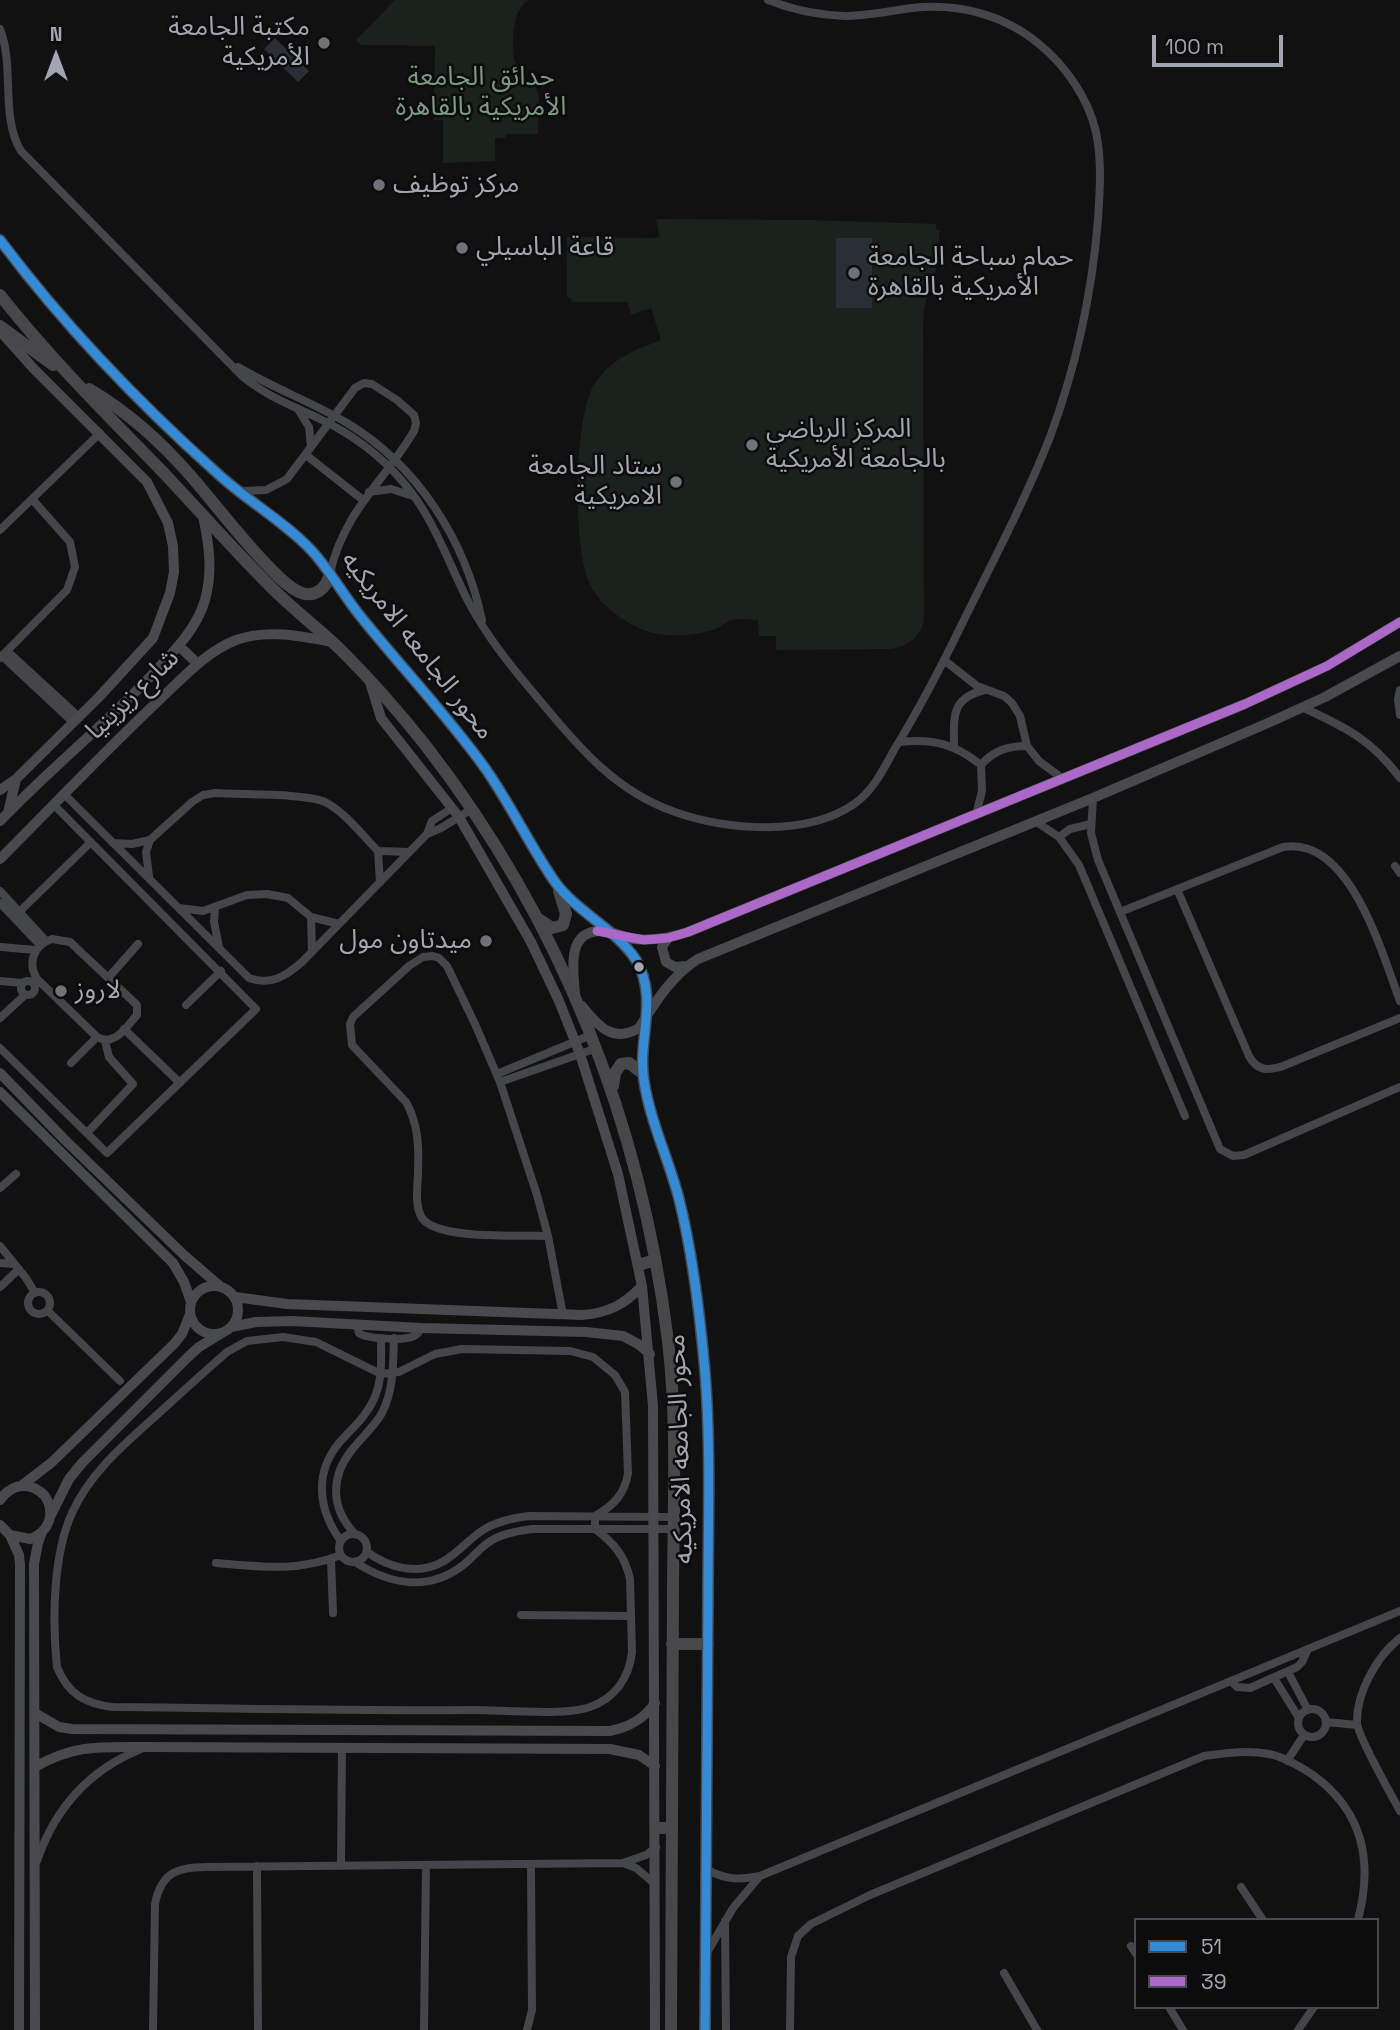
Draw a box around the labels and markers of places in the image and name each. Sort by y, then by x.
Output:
place label: مكتبة الجامعة الأمريكية [168,12,310,74]
marker: مكتبة الجامعة الأمريكية [316,35,332,51]
place label: مركز توظيف [393,169,519,201]
marker: مركز توظيف [371,177,387,193]
place label: قاعة الباسيلي [476,232,614,264]
marker: قاعة الباسيلي [454,240,470,256]
place label: حمام سباحة الجامعة الأمريكية بالقاهرة [868,242,1074,304]
marker: حمام سباحة الجامعة الأمريكية بالقاهرة [846,265,862,281]
place label: المركز الرياضي بالجامعة الأمريكية [766,414,946,476]
marker: المركز الرياضي بالجامعة الأمريكية [744,437,760,453]
place label: ستاد الجامعة الامريكية [528,451,662,512]
marker: ستاد الجامعة الامريكية [668,474,684,490]
place label: ميدتاون مول [339,925,472,957]
marker: ميدتاون مول [478,933,494,949]
unlabelled marker [632,960,646,974]
place label: لاروز [75,975,121,1007]
marker: لاروز [53,983,69,999]

